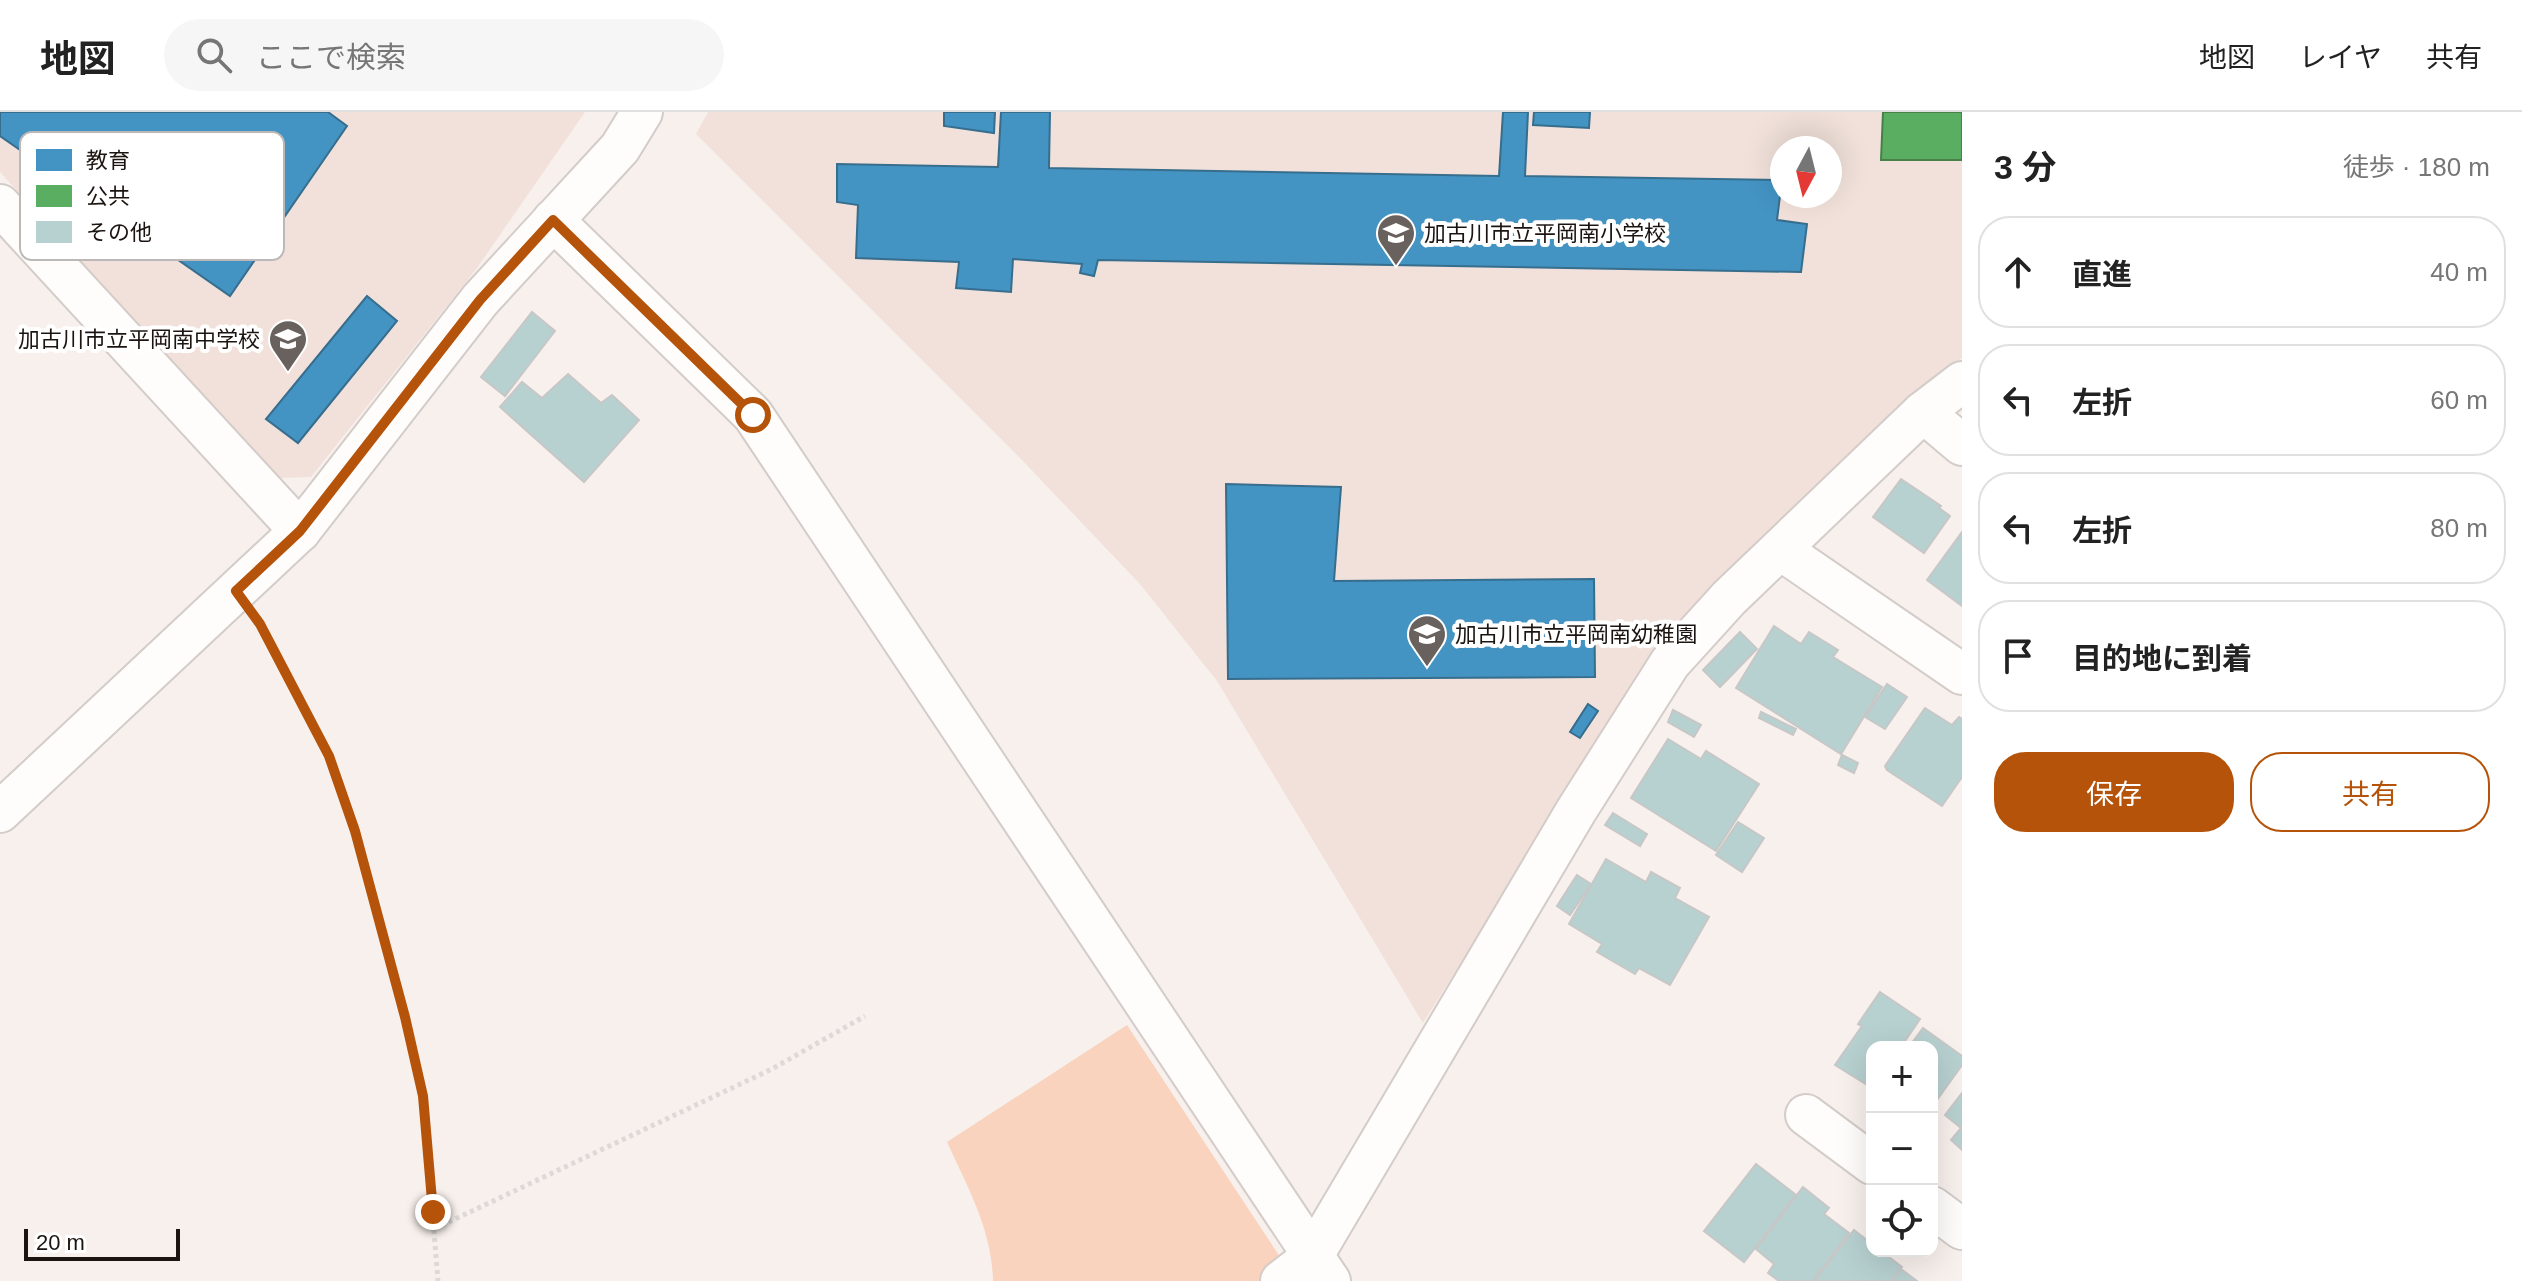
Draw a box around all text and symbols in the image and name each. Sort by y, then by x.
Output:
search box [164,19,724,91]
icon: search [192,33,236,77]
text: 地図 [40,38,116,80]
text: ここで検索 [256,41,406,74]
text: 地図 [2199,42,2255,73]
text: レイヤ [2299,42,2382,73]
text: 共有 [2426,42,2482,73]
legend [20,132,284,260]
north arrow [1770,136,1842,208]
text: 教育 [86,148,130,173]
text: 3 分 [1994,148,2056,186]
text: 徒歩 · 180 m [2343,152,2490,182]
text: 公共 [86,184,130,209]
school or university icon: 加古川市立平岡南小学校 [1375,212,1417,267]
text: その他 [86,220,152,245]
place label: 加古川市立平岡南小学校 [1424,221,1666,246]
icon: ahead [1996,250,2040,294]
text: 40 m [2430,257,2488,287]
text: 直進 [2072,258,2132,291]
school or university icon: 加古川市立平岡南中学校 [267,318,309,373]
place label: 加古川市立平岡南中学校 [18,327,260,352]
icon: left [1996,378,2040,422]
text: 60 m [2430,385,2488,415]
text: 左折 [2072,386,2132,419]
route start [735,397,771,433]
icon: left [1996,506,2040,550]
text: 80 m [2430,513,2488,543]
text: 左折 [2072,514,2132,547]
school or university icon: 加古川市立平岡南幼稚園 [1406,613,1448,668]
place label: 加古川市立平岡南幼稚園 [1455,622,1697,647]
icon: arrive [1996,634,2040,678]
text: 目的地に到着 [2072,642,2252,675]
button: 保存 [1994,752,2234,832]
button: 共有 [2250,752,2490,832]
map controls [1866,1041,1938,1257]
button: + [1866,1041,1938,1113]
button: − [1866,1113,1938,1185]
button: locate [1866,1185,1938,1257]
route end [415,1194,451,1230]
scale bar [24,1225,180,1261]
text: 20 m [36,1230,85,1255]

